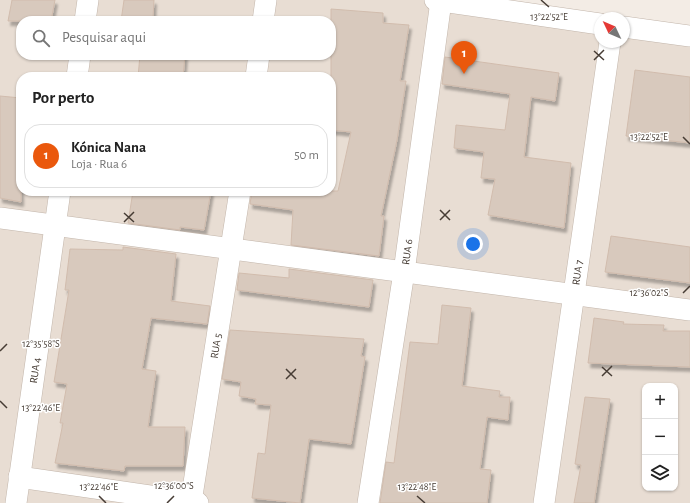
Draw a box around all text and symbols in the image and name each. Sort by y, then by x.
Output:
text: 13°22'52"E [530,12,568,22]
north arrow [594,12,630,48]
search box [16,16,336,60]
icon: search [30,27,52,49]
text: Pesquisar aqui [62,30,146,45]
pin: 1 [451,41,477,74]
text: Por perto [32,89,95,106]
text: 13°22'52"E [630,132,668,142]
text: Kónica Nana [71,140,146,155]
text: 1 [44,149,48,162]
text: 50 m [294,149,319,162]
text: Loja · Rua 6 [71,158,127,171]
your location [463,234,483,254]
street label: RUA 6 [400,238,414,266]
street label: RUA 7 [570,259,584,286]
text: 12°36'02"S [630,288,669,298]
street label: RUA 5 [208,332,223,359]
text: 12°35'58"S [22,339,60,349]
street label: RUA 4 [27,357,42,384]
map controls [642,383,678,491]
button: + [642,383,678,419]
text: 13°22'46"E [22,403,60,413]
button: − [642,419,678,455]
button: layers [642,455,678,491]
text: 12°36'00"S [154,481,194,491]
text: 13°22'46"E [80,482,118,492]
text: 13°22'48"E [398,482,436,492]

